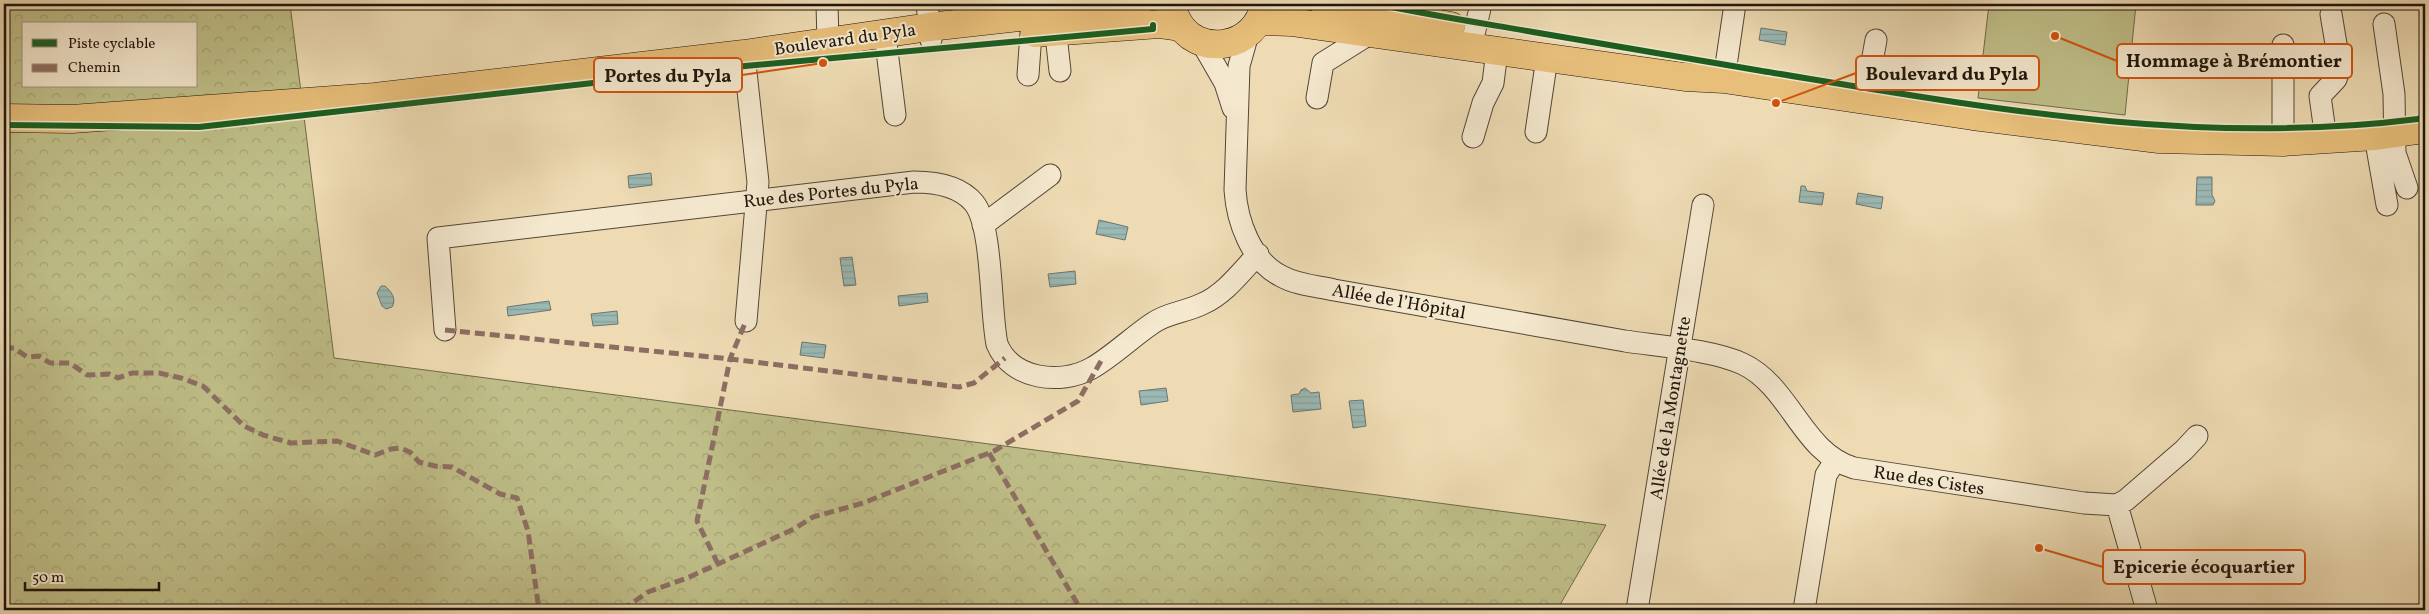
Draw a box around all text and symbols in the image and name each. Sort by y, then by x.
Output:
street label: Boulevard du Pyla [773,18,918,63]
legend [22,22,198,88]
text: Piste cyclable [68,34,155,55]
callout: Hommage à Brémontier [2117,44,2352,78]
text: Hommage à Brémontier [2126,49,2342,75]
callout: Boulevard du Pyla [1856,56,2039,90]
text: Chemin [68,58,121,79]
callout: Portes du Pyla [594,58,742,92]
text: Boulevard du Pyla [1866,62,2028,88]
text: Portes du Pyla [604,64,732,90]
street label: Rue des Portes du Pyla [742,172,920,215]
street label: Allée de l’Hôpital [1330,278,1468,327]
street label: Allée de la Montagnette [1645,315,1698,502]
street label: Rue des Cistes [1872,460,1986,503]
callout: Epicerie écoquartier [2103,550,2305,584]
text: Epicerie écoquartier [2113,555,2295,581]
scale bar [25,559,159,591]
text: 50 m [32,568,64,589]

